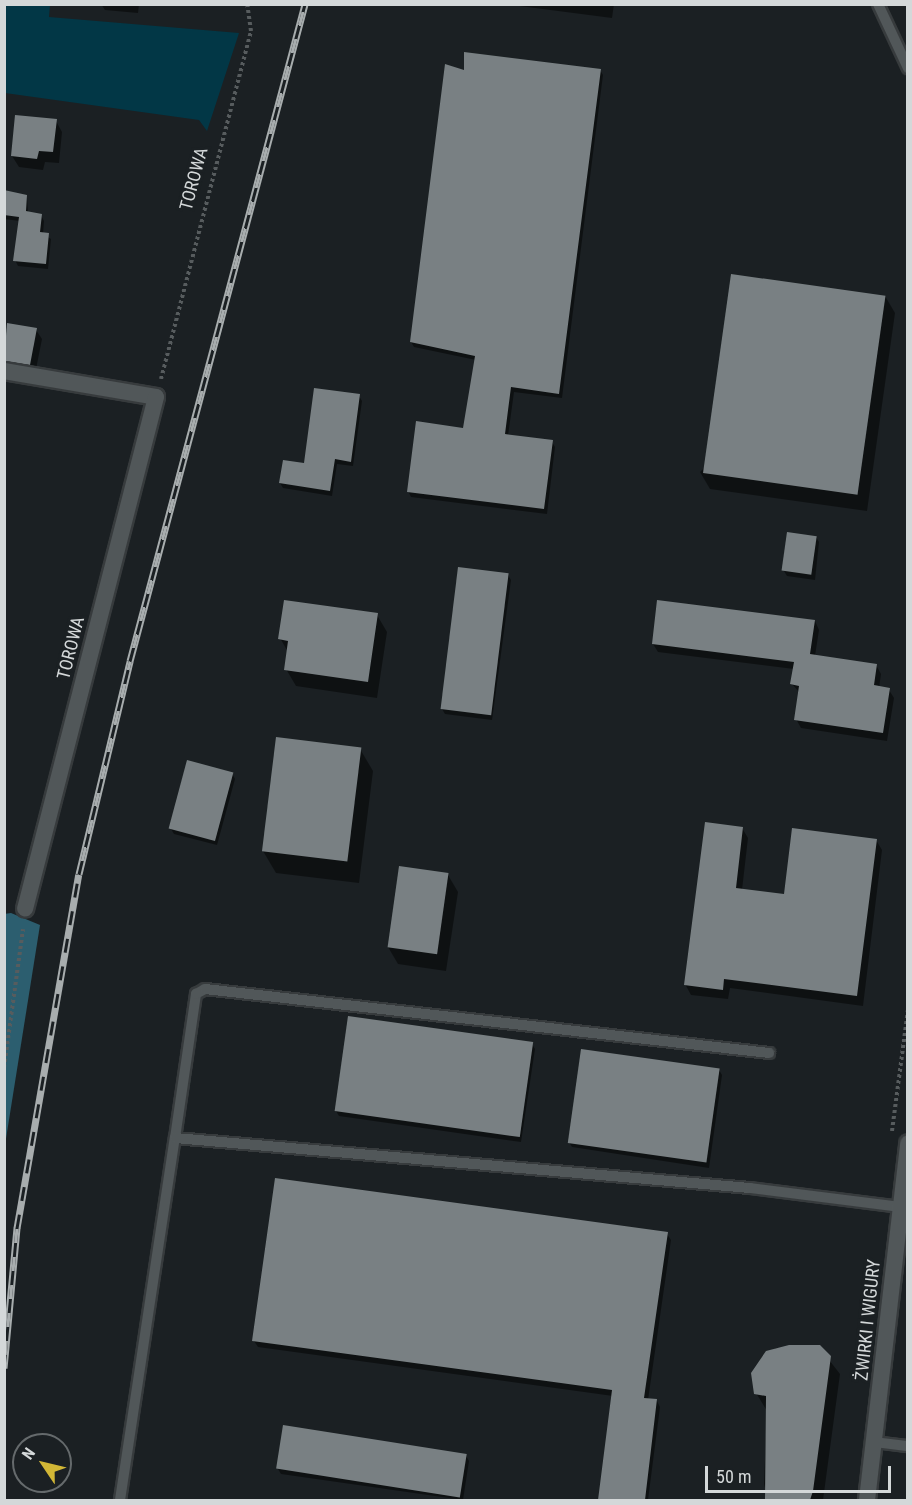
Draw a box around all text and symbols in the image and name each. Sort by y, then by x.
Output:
street label: TOROWA [175,145,213,213]
street label: TOROWA [53,614,89,682]
street label: ŻWIRKI I WIGURY [851,1258,885,1382]
north arrow [12,1433,72,1493]
text: N [18,1444,39,1463]
scale bar [708,1454,894,1492]
text: 50 m [716,1466,751,1487]

